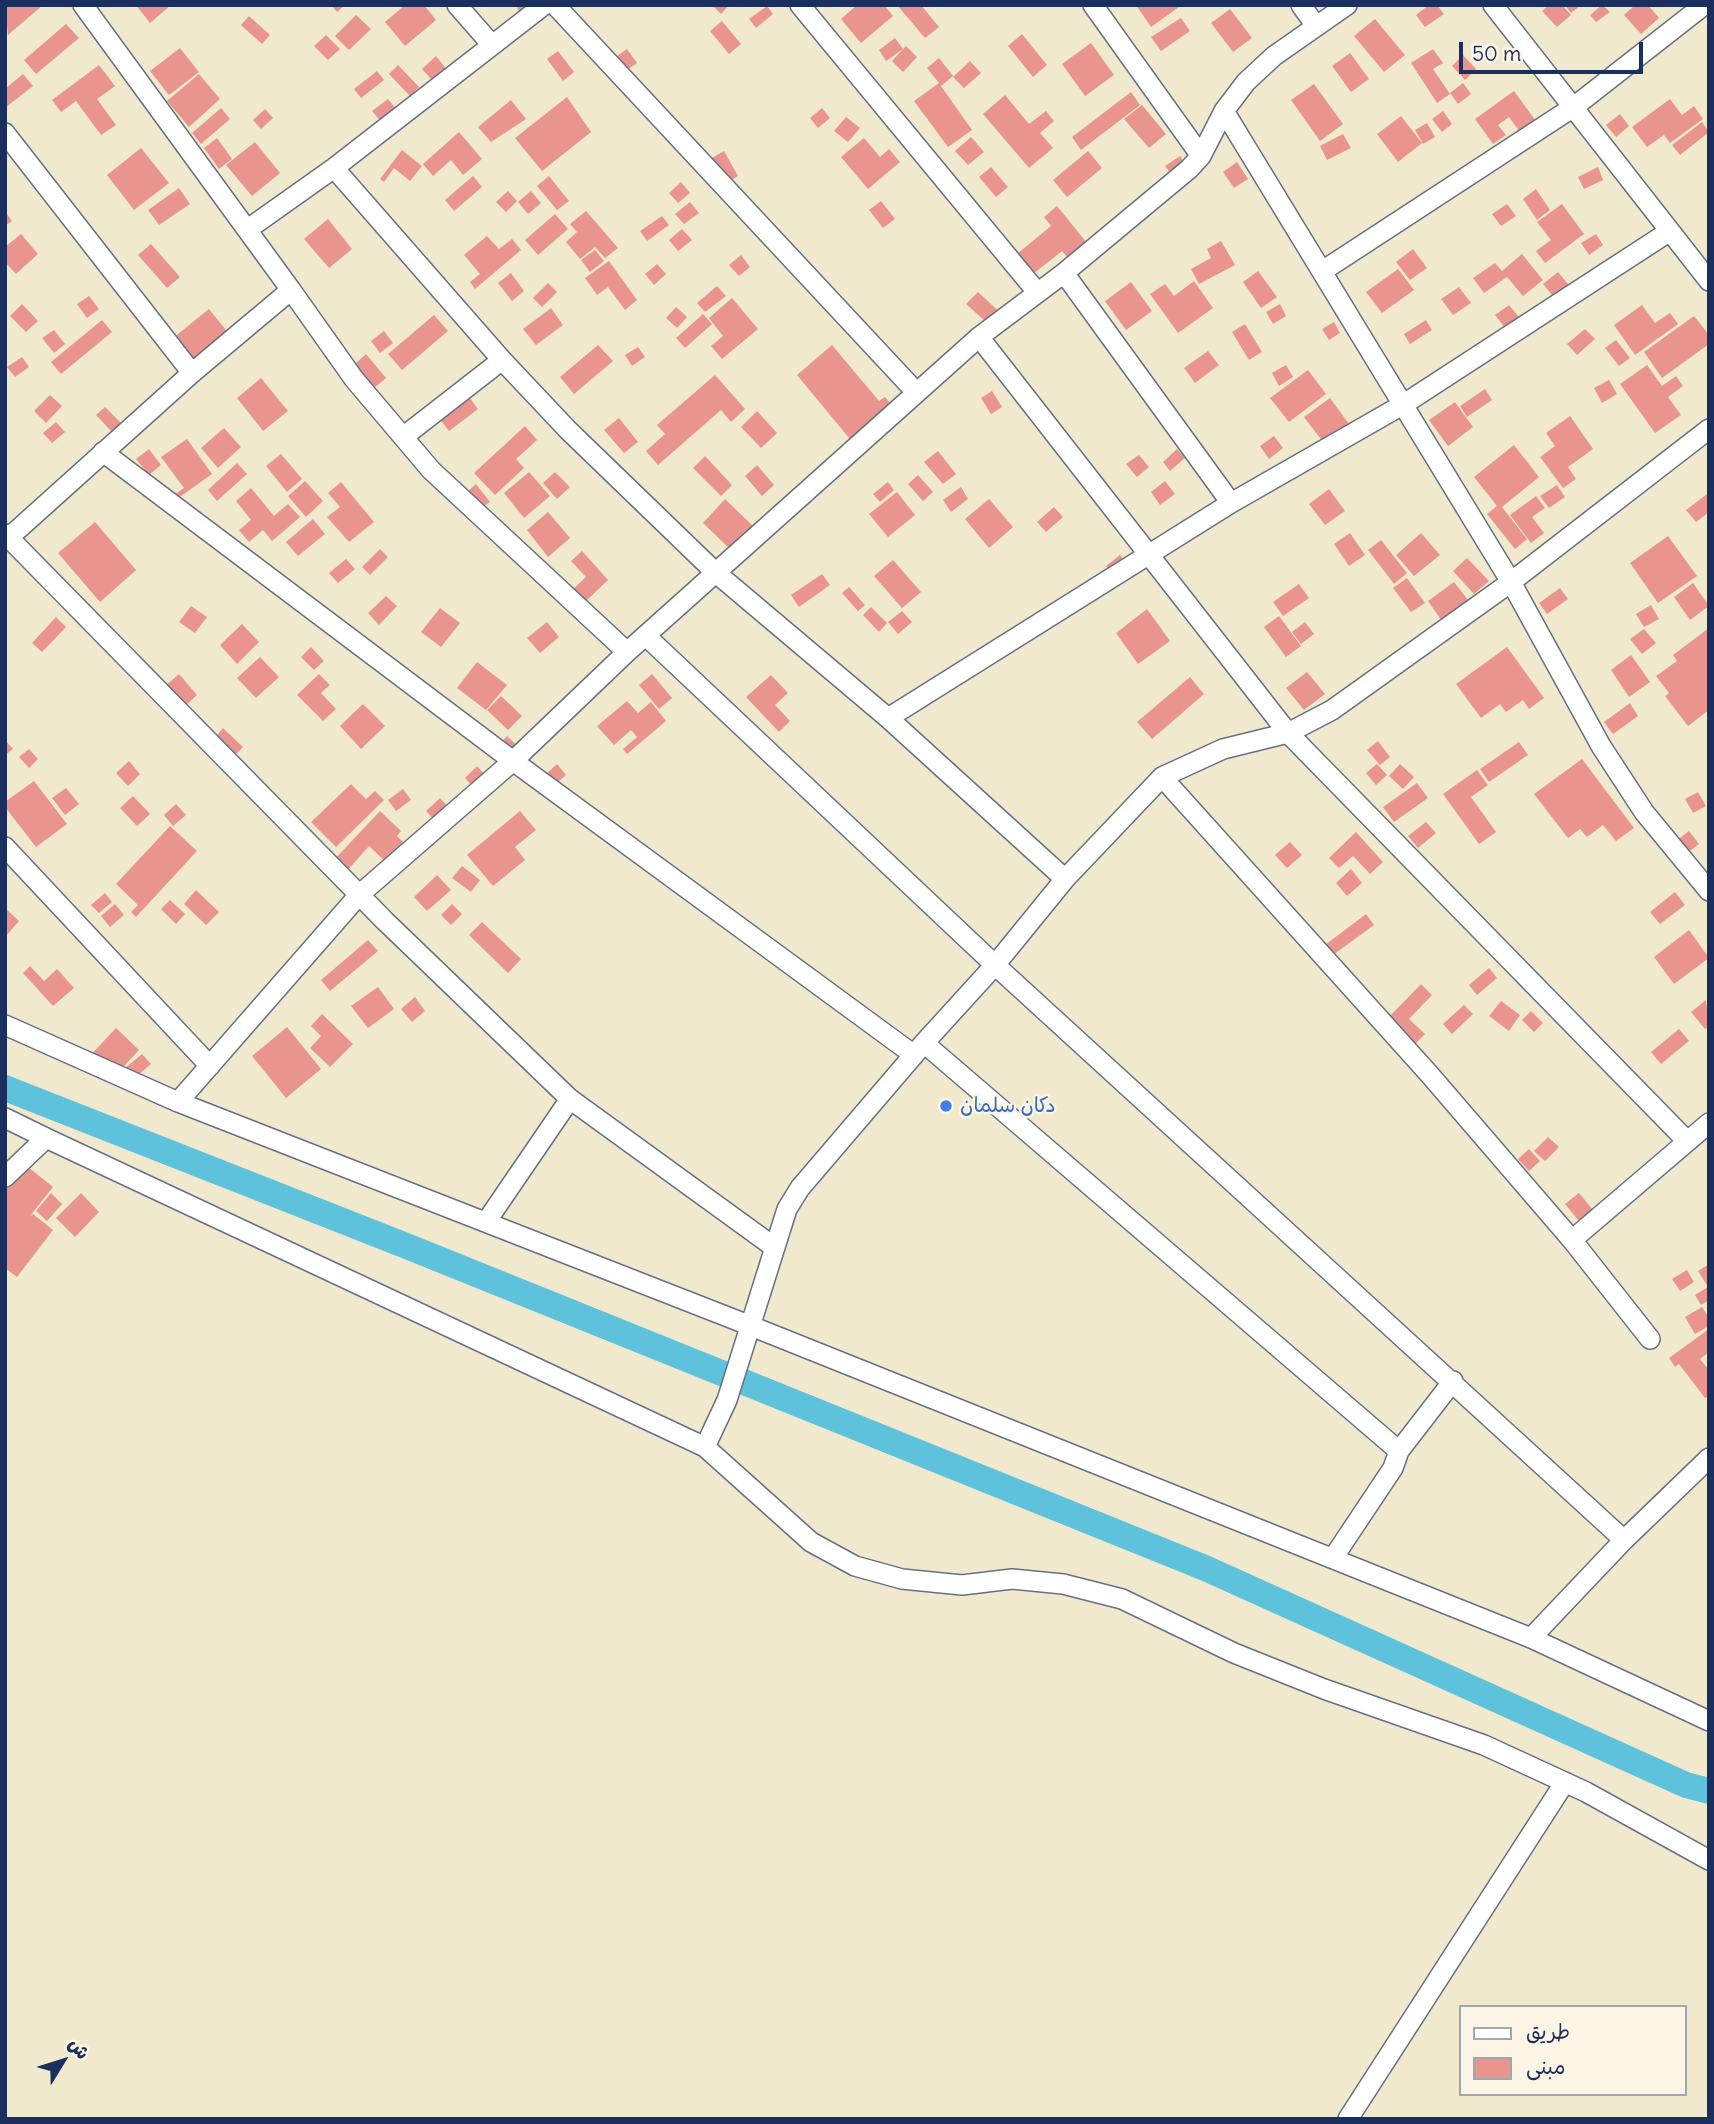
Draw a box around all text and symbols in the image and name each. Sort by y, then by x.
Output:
scale bar [1462,28,1646,72]
text: 50 m [1472,40,1521,67]
place label: دكان سلمان [960,1093,1056,1119]
marker: دكان سلمان [938,1098,954,1114]
legend [1458,2005,1686,2096]
text: طريق [1526,2018,1570,2045]
north arrow [28,2026,98,2096]
text: ش [64,2032,95,2064]
text: مبنى [1526,2053,1565,2080]

